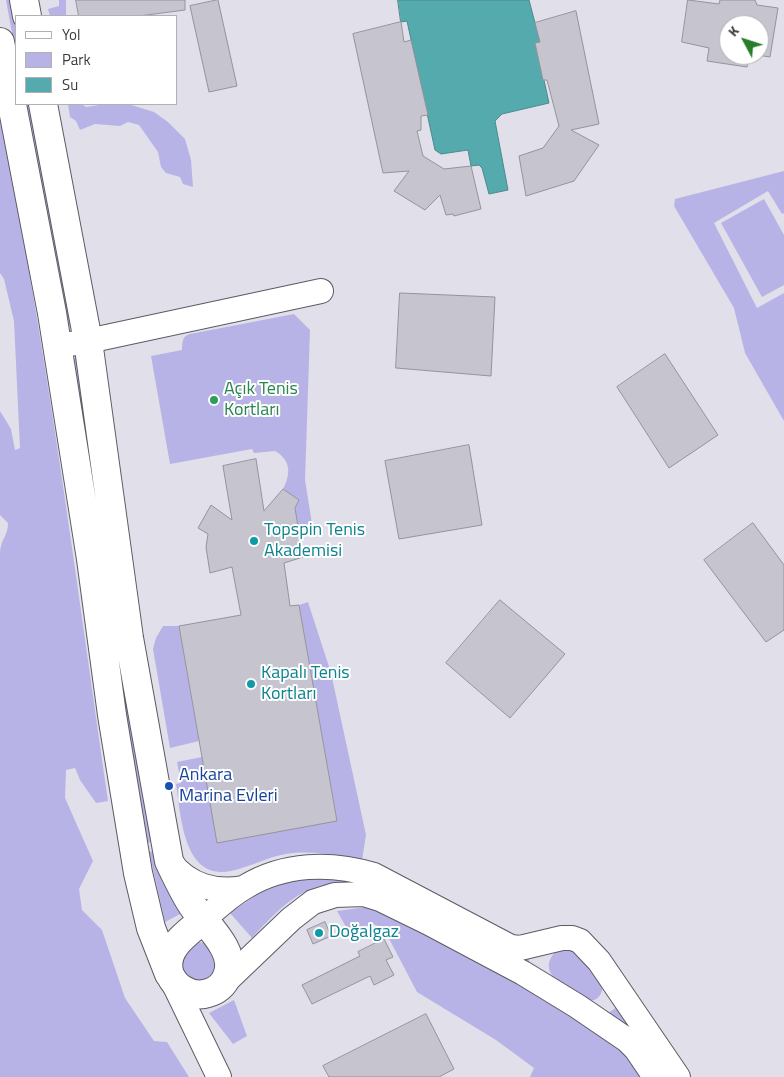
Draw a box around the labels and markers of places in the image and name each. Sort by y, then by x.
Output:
place label: Açık Tenis Kortları [224,379,298,422]
marker: Açık Tenis Kortları [208,394,220,406]
place label: Topspin Tenis Akademisi [264,520,365,562]
marker: Topspin Tenis Akademisi [248,535,260,547]
place label: Kapalı Tenis Kortları [261,663,350,706]
marker: Kapalı Tenis Kortları [245,678,257,690]
place label: Ankara Marina Evleri [179,765,278,808]
marker: Ankara Marina Evleri [163,780,175,792]
place label: Doğalgaz [329,922,399,944]
marker: Doğalgaz [313,927,325,939]

